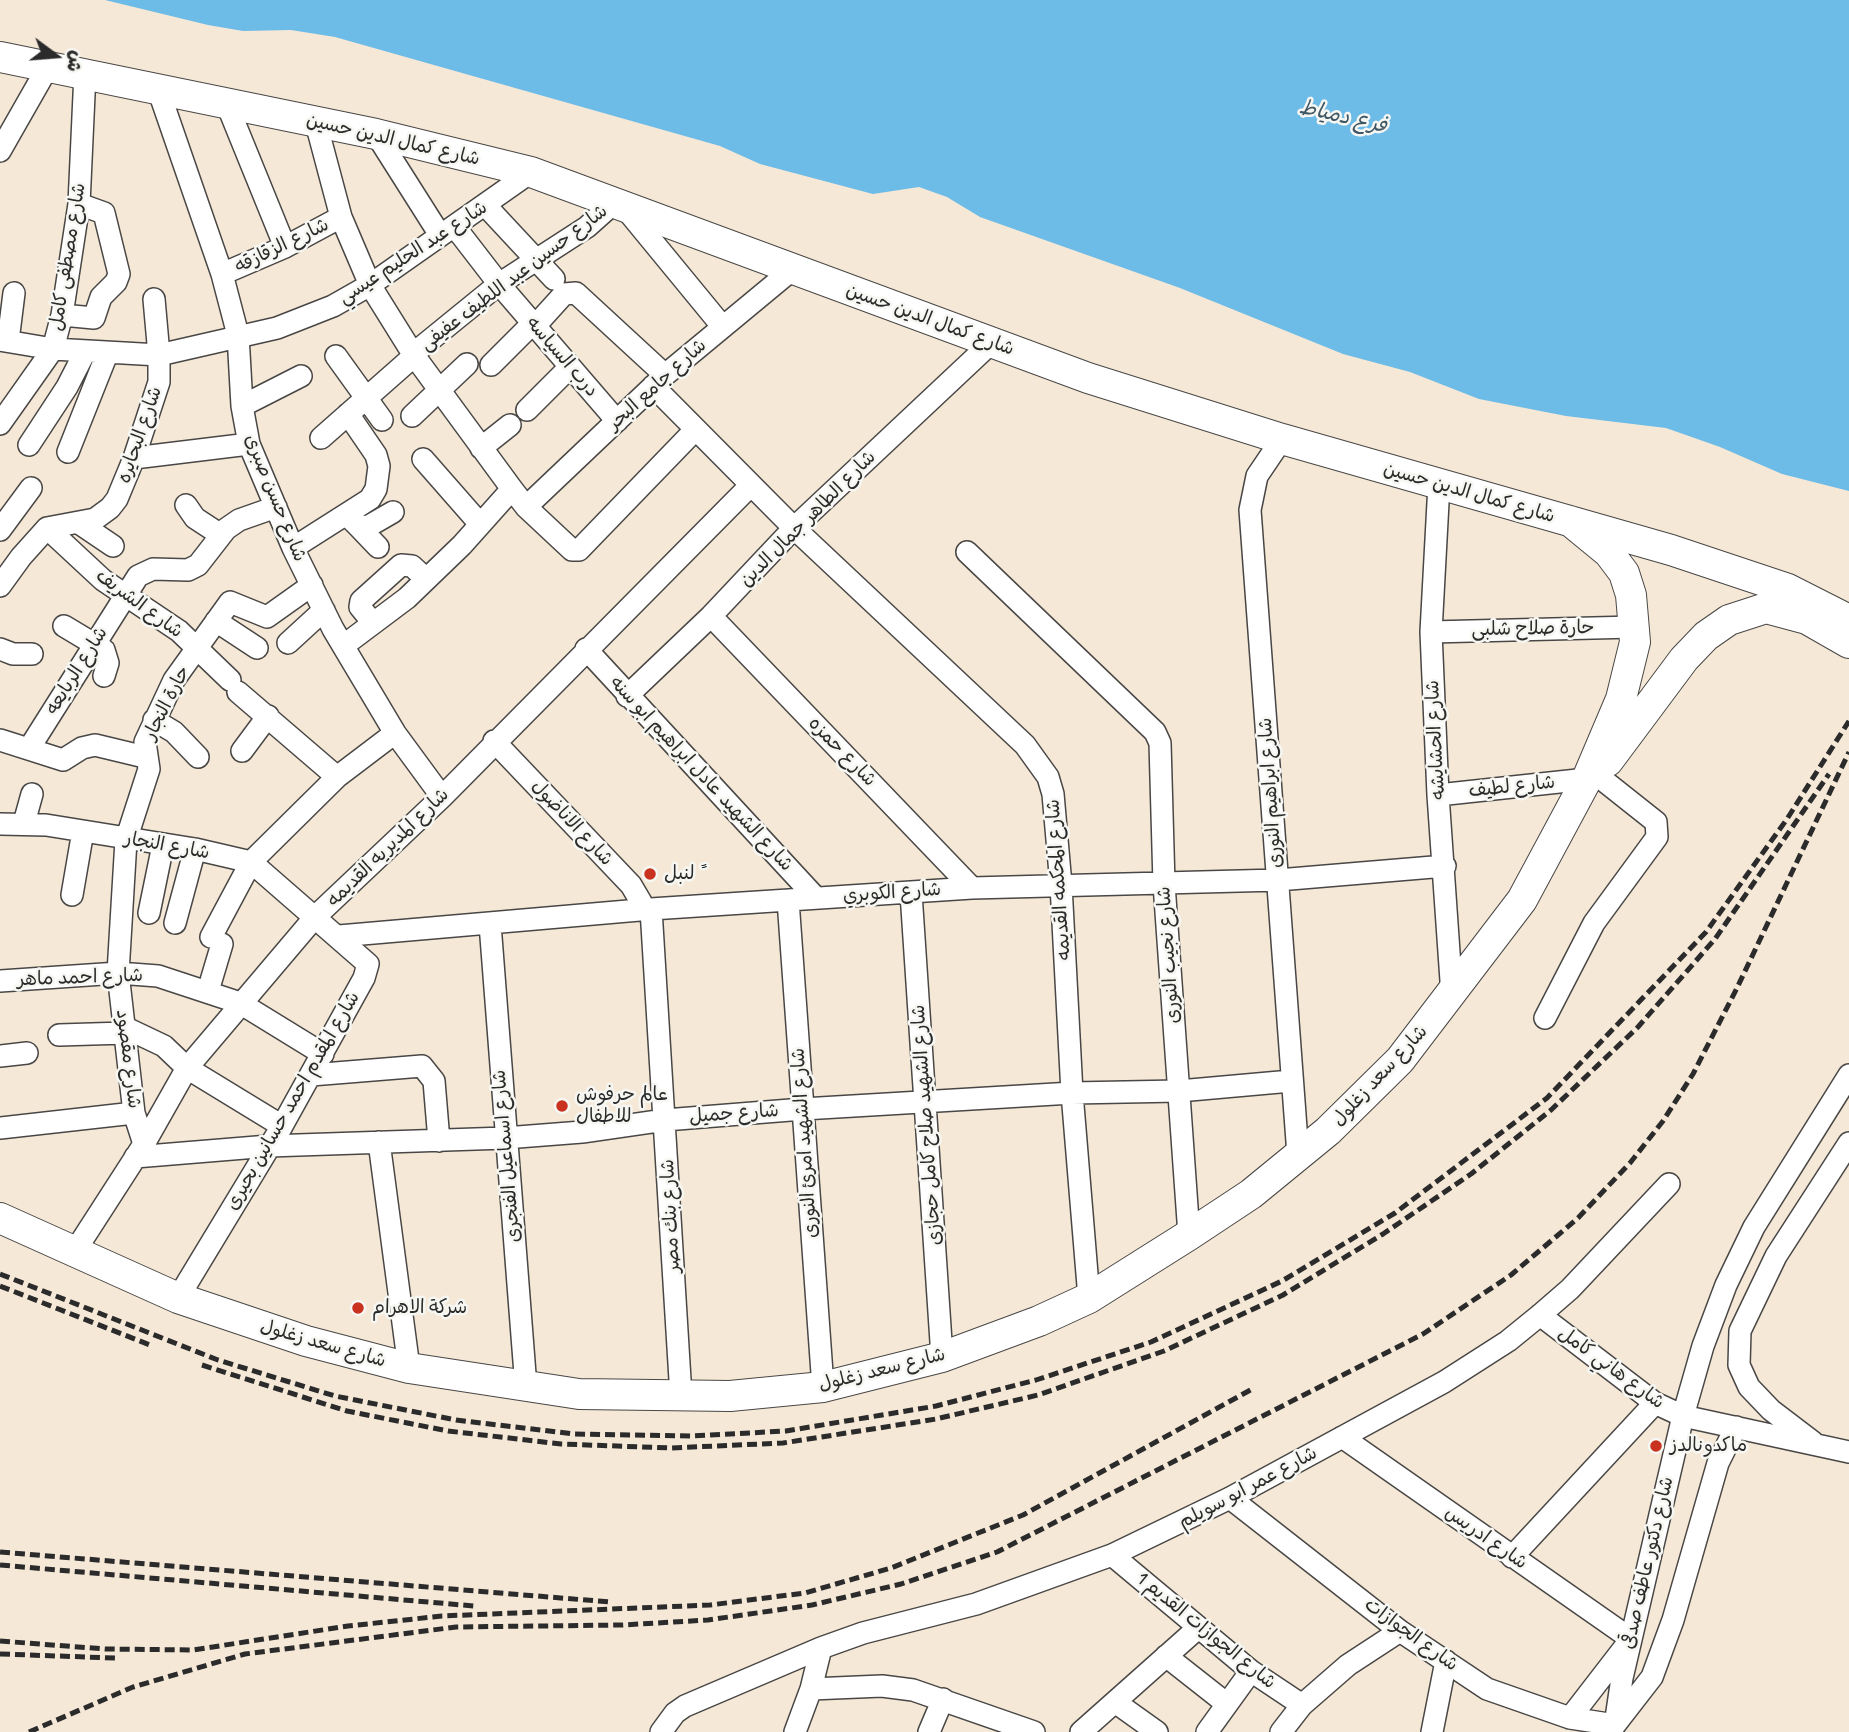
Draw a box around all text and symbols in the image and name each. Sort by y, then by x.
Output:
north arrow [21,21,91,91]
text: ش [61,48,92,75]
water label: فرع دمياط [1297,95,1389,139]
street label: شارع كمال الدين حسين [304,109,482,171]
street label: شارع مصطفى كامل [45,181,91,333]
street label: شارع عبد الحليم عيسي [334,196,492,310]
street label: شارع حسين عبد اللطيف عفيفى [416,200,612,356]
street label: شارع الزقازقه [231,213,333,279]
street label: شارع كمال الدين حسين [843,279,1017,361]
street label: درب السياسه [521,312,603,402]
street label: شارع جامع البحر [603,334,711,436]
street label: شارع البحايره [113,384,167,486]
street label: شارع حسن صبرى [239,431,311,565]
street label: شارع الطاهر جمال الدين [735,446,881,592]
street label: شارع كمال الدين حسين [1381,458,1557,528]
street label: شارع الشريف [91,565,187,643]
street label: حارة صلاح شلبى [1471,617,1595,641]
street label: شارع الربايعه [41,623,113,719]
street label: حارة النجار [139,662,195,744]
street label: شارع الشهيد عادل ابراهيم ابو سنه [604,672,798,876]
street label: شارع الحشايشه [1421,680,1451,800]
street label: شارع حمزه [803,712,881,792]
street label: شارع ابراهيم النورى [1254,717,1288,869]
street label: شارع لطيف [1468,771,1556,803]
street label: شارع الاناضول [526,775,618,871]
street label: شارع المديريه القديمه [322,784,454,912]
street label: شارع المحكمه القديمه [1042,798,1076,962]
street label: شارع النجار [123,827,211,865]
place label: لنبل ً [664,863,699,885]
marker: لنبل ً [642,866,658,882]
street label: شارع الكوبري [842,878,942,908]
street label: شارع نجيب النورى [1153,886,1185,1024]
street label: شارع احمد ماهر [17,964,143,992]
street label: شارع المقدم احمد حسانين بحيرى [221,988,365,1214]
street label: شارع الشهيد صلاح كامل حجازى [907,1004,947,1246]
street label: شارع مقصود [111,1008,145,1110]
street label: شارع سعد زغلول [1327,1021,1433,1131]
street label: شارع الشهيد امرئ النورى [787,1047,823,1239]
street label: شارع اسماعيل الفنجرى [488,1069,526,1243]
place label: عالم حرفوش للاطفال [576,1084,668,1128]
marker: عالم حرفوش للاطفال [554,1098,570,1114]
street label: شارع جميل [688,1099,780,1129]
street label: شارع بنك مصر [657,1159,685,1273]
place label: شركة الاهرام [372,1297,467,1319]
marker: شركة الاهرام [350,1300,366,1316]
street label: شارع سعد زغلول [258,1315,388,1373]
street label: شارع هاني كامل [1553,1322,1669,1414]
street label: شارع سعد زغلول [816,1343,948,1397]
place label: ماكدونالدز [1670,1435,1747,1457]
marker: ماكدونالدز [1648,1438,1664,1454]
street label: شارع عمر ابو سويلم [1175,1442,1321,1534]
street label: شارع دكتور عاطف صدقى [1617,1475,1679,1651]
street label: شارع ادريس [1440,1501,1532,1575]
street label: شارع الجوازات القديم 1 [1132,1568,1280,1694]
street label: شارع الجوازات [1360,1593,1462,1677]

